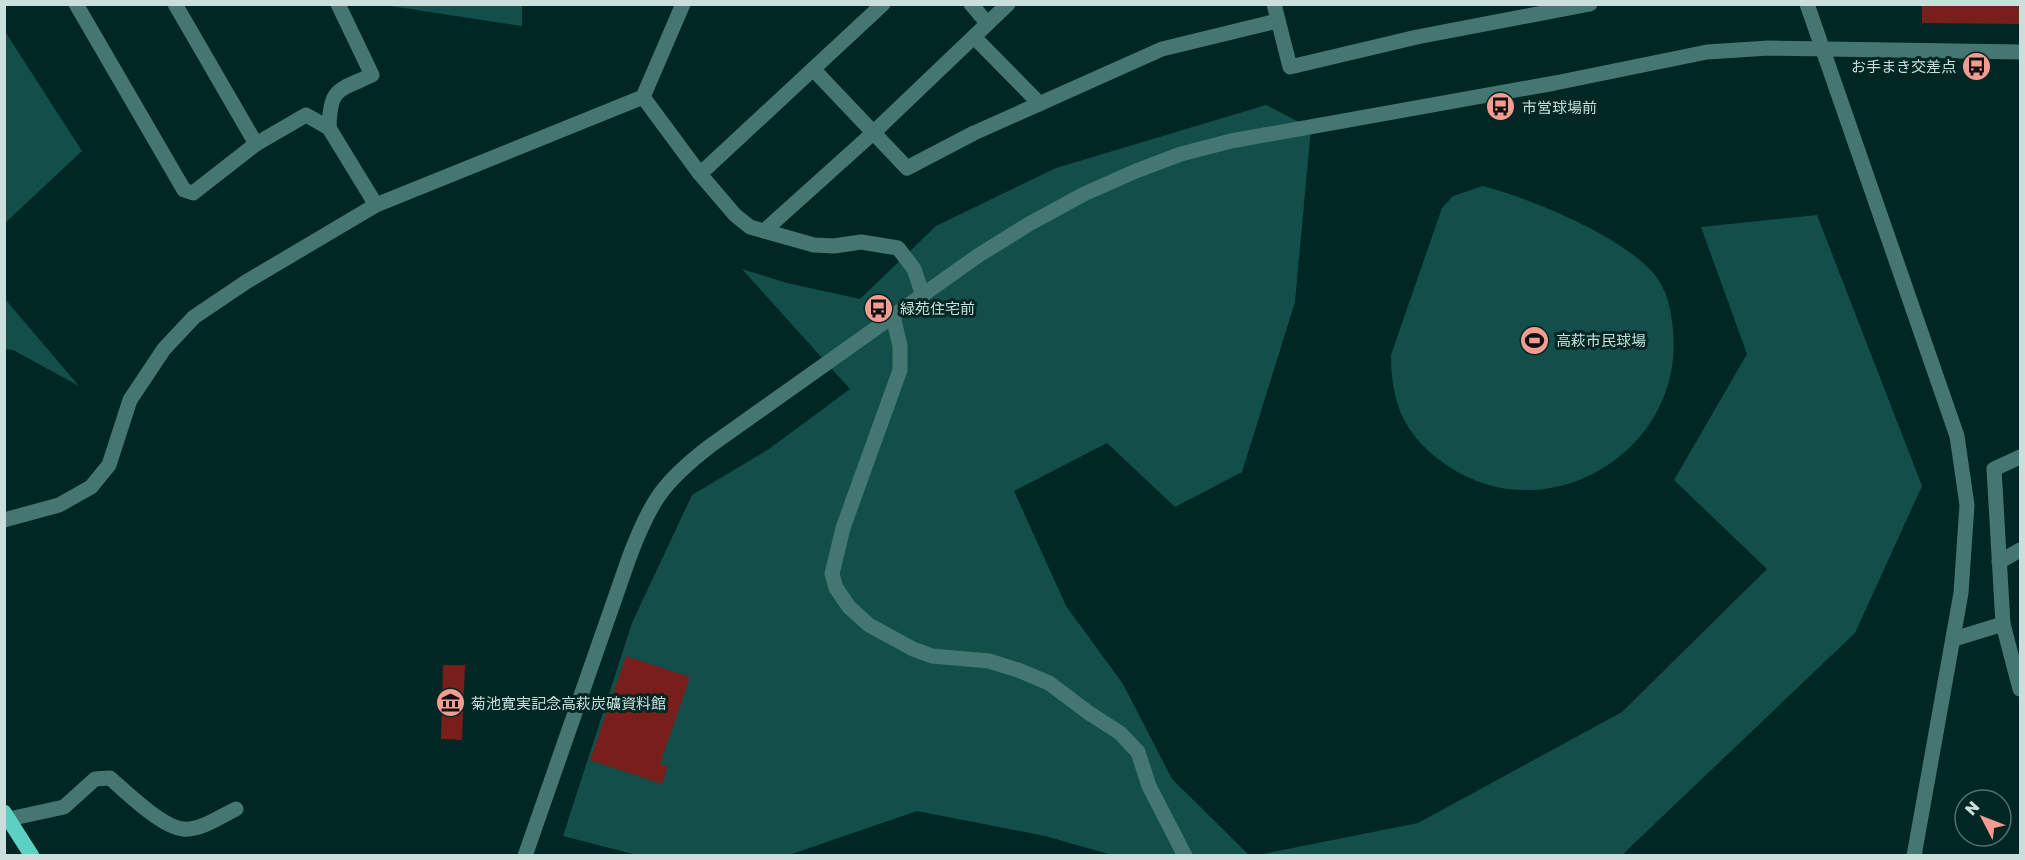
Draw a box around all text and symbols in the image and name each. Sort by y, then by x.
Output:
bus stop icon: お手まき交差点 [1961,50,1993,82]
place label: お手まき交差点 [1851,57,1956,75]
bus stop icon: 市営球場前 [1485,91,1517,123]
place label: 市営球場前 [1522,98,1597,116]
bus stop icon: 緑苑住宅前 [863,292,895,324]
place label: 緑苑住宅前 [900,299,975,317]
sports icon: 高萩市民球場 [1519,324,1551,356]
place label: 高萩市民球場 [1556,331,1646,349]
museum icon: 菊池寛実記念高萩炭礦資料館 [434,687,466,719]
place label: 菊池寛実記念高萩炭礦資料館 [471,694,666,712]
north arrow [1953,788,2013,848]
text: N [1960,797,1983,819]

